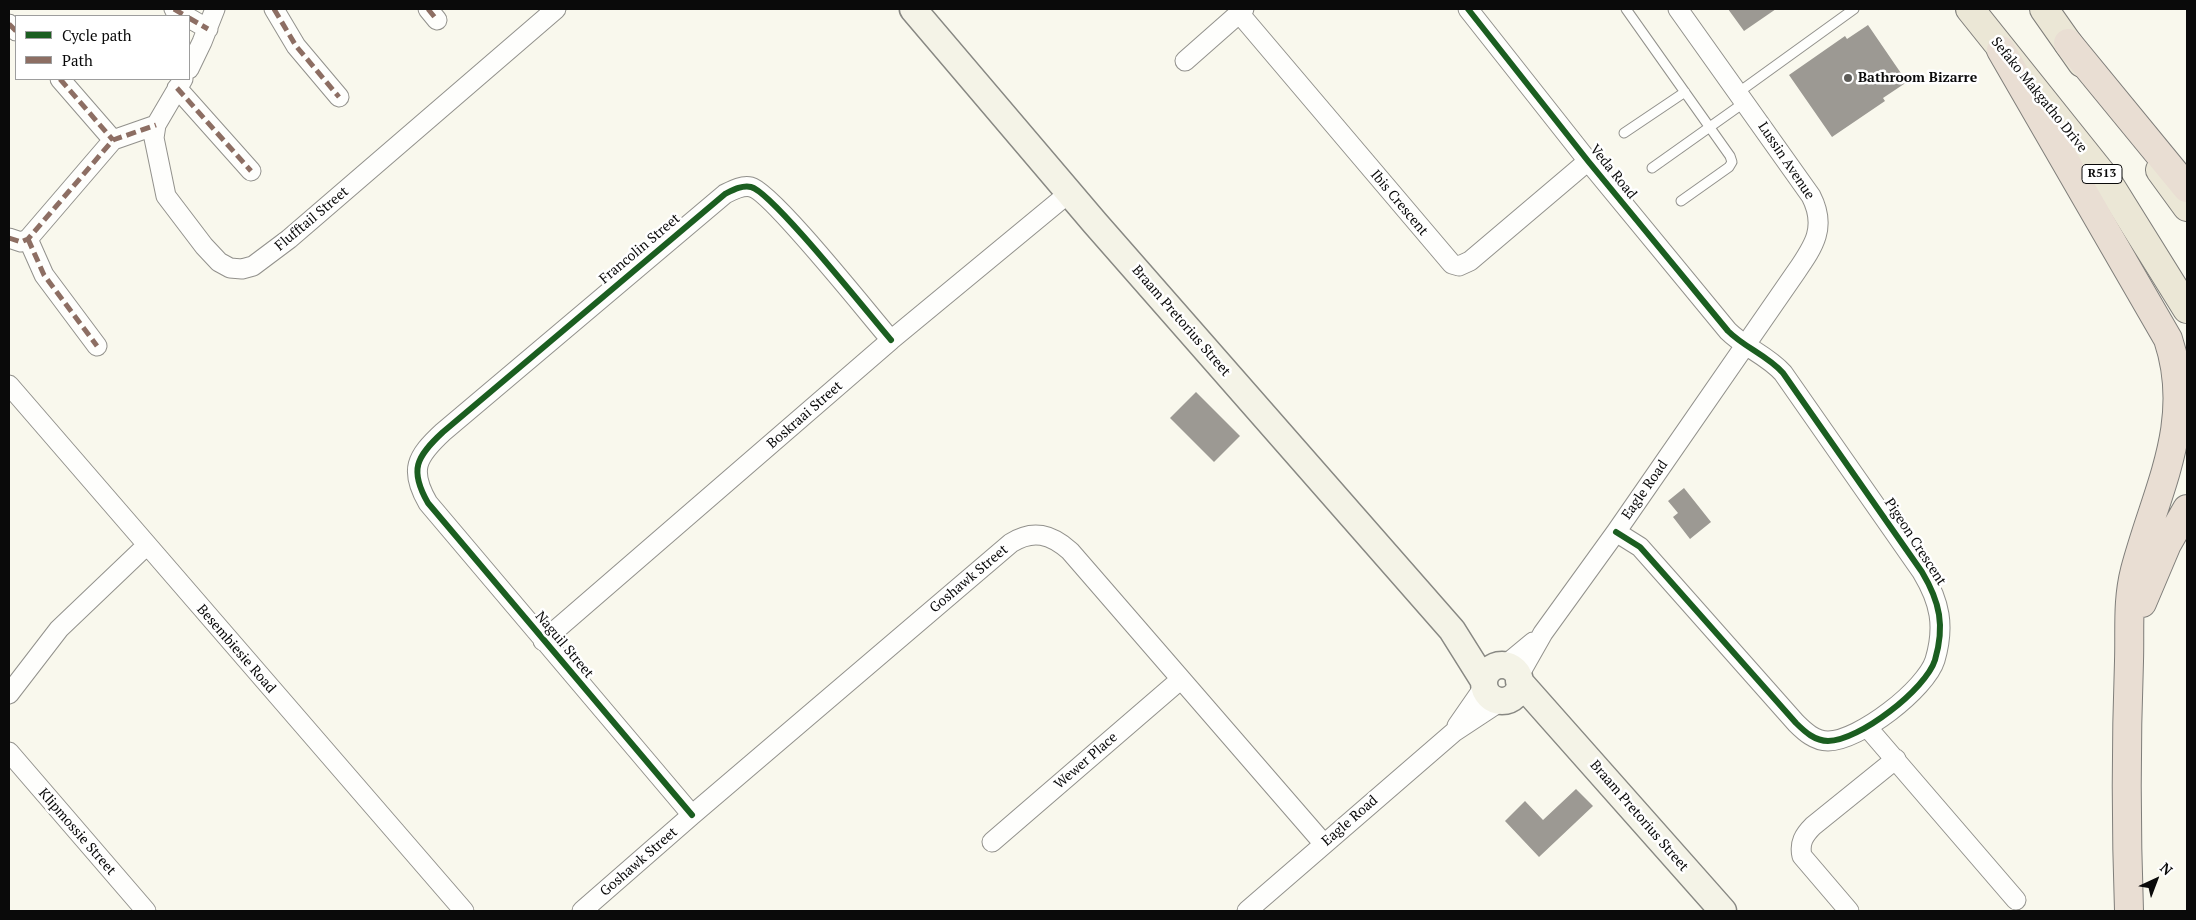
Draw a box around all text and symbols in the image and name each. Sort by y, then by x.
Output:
legend [15,15,190,80]
text: Cycle path [62,25,132,45]
street label: Sefako Makgatho Drive [1987,34,2091,156]
text: Path [62,50,93,70]
place label: Bathroom Bizarre [1858,70,1977,86]
marker: Bathroom Bizarre [1842,72,1854,84]
street label: Lussin Avenue [1754,119,1818,203]
street label: Veda Road [1586,142,1640,202]
road number: R513 [2082,164,2122,183]
street label: Ibis Crescent [1367,167,1431,239]
street label: Flufftail Street [272,183,352,255]
street label: Francolin Street [596,210,684,288]
street label: Braam Pretorius Street [1128,262,1234,380]
street label: Boskraai Street [764,378,846,452]
street label: Eagle Road [1618,457,1672,523]
street label: Pigeon Crescent [1881,495,1949,589]
street label: Goshawk Street [926,541,1012,617]
street label: Besembiesie Road [193,601,279,697]
street label: Naguil Street [531,608,597,682]
street label: Wewer Place [1051,729,1121,793]
street label: Braam Pretorius Street [1586,757,1692,875]
street label: Klipmossie Street [35,785,119,879]
street label: Eagle Road [1319,792,1381,850]
street label: Goshawk Street [597,824,681,900]
north arrow [2131,855,2181,905]
text: N [2156,858,2177,879]

